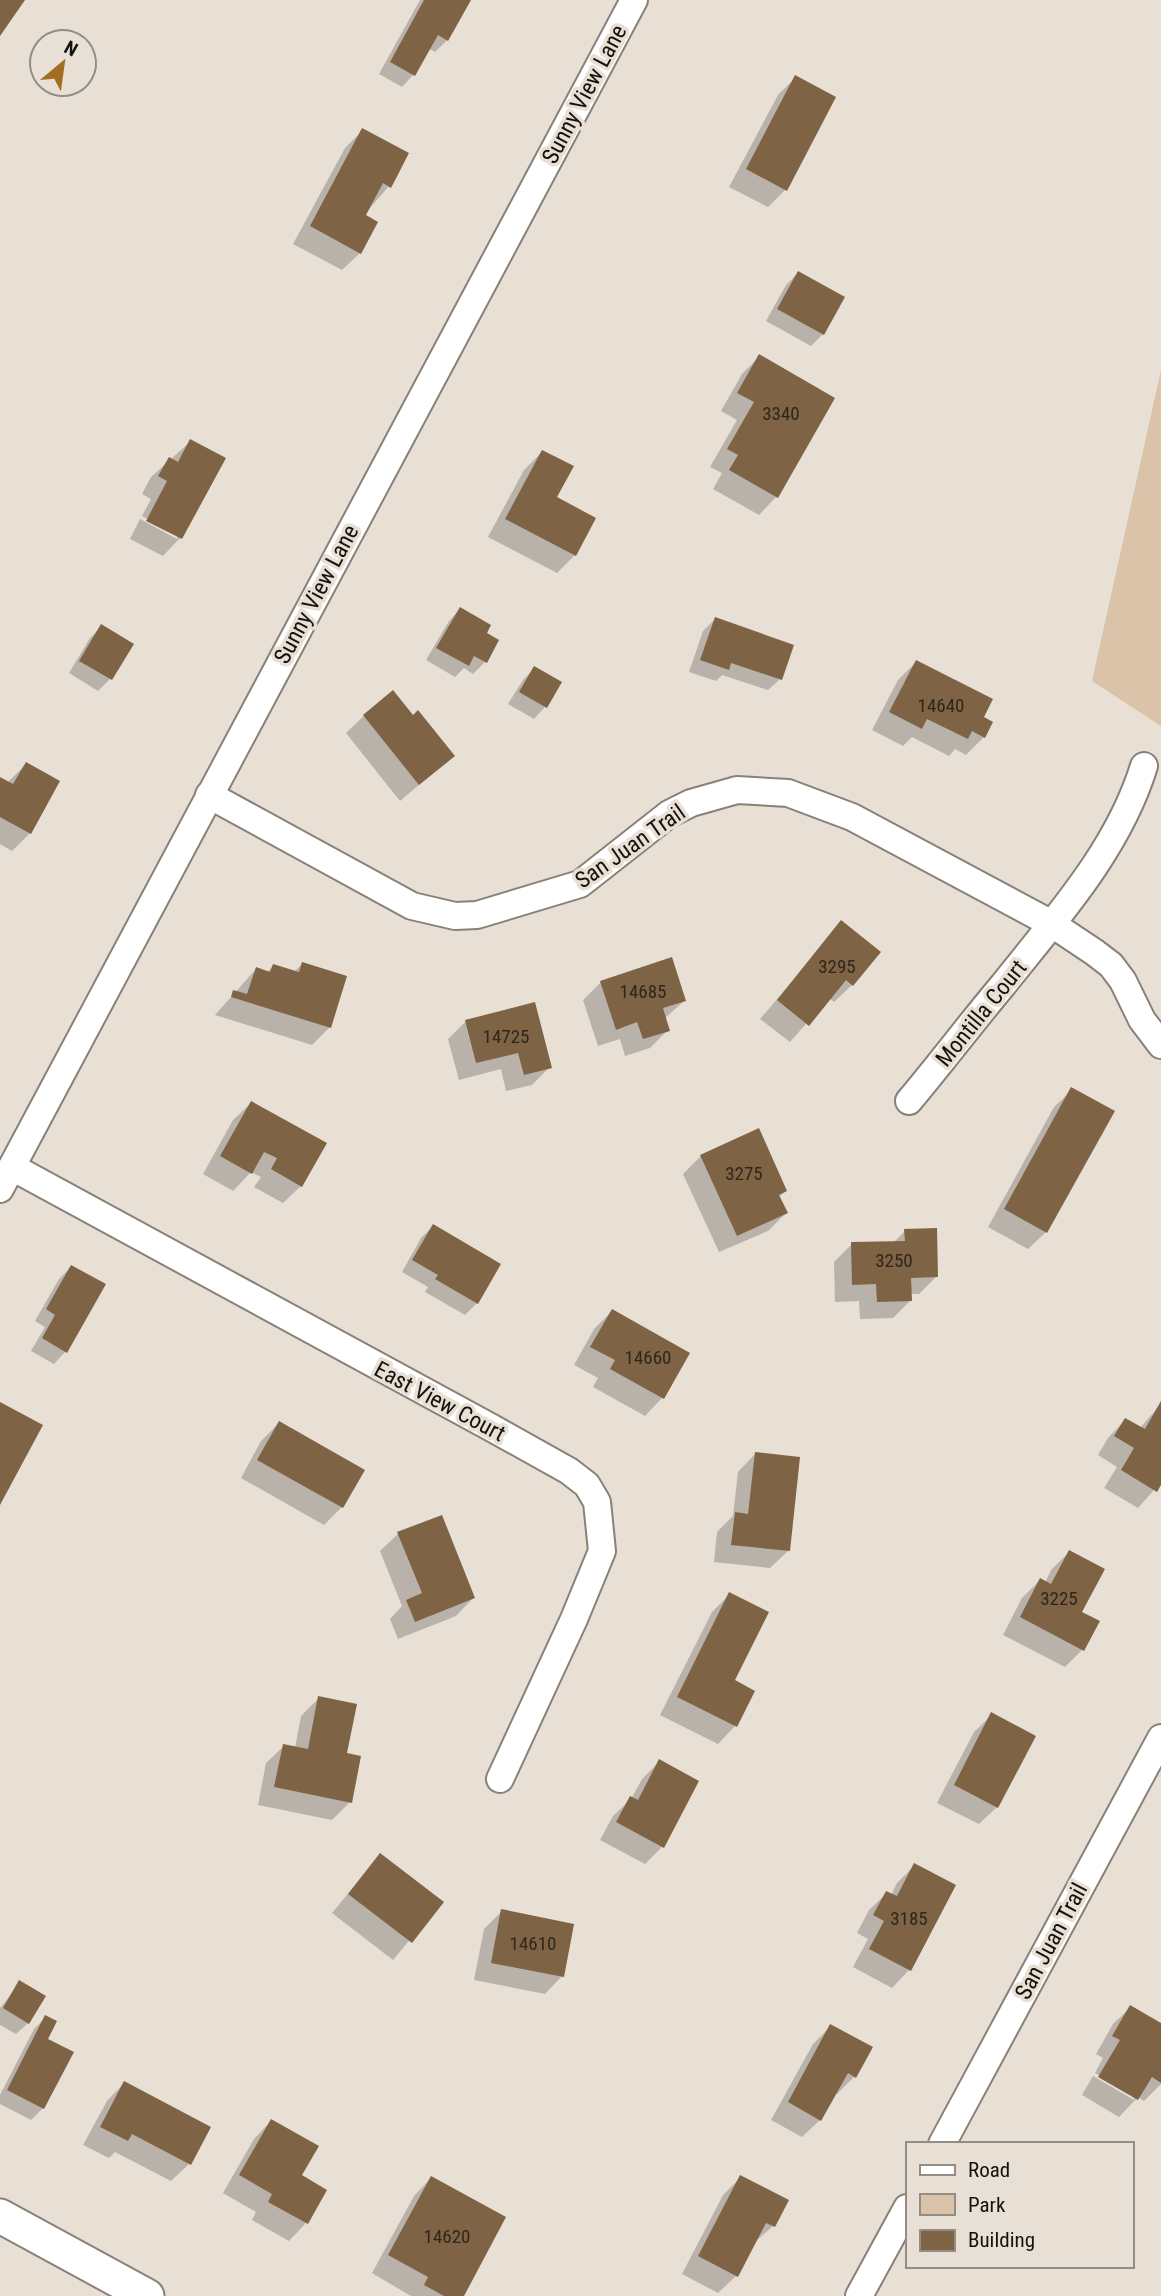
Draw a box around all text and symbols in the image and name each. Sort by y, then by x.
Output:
street label: Sunny View Lane [537,20,632,168]
north arrow [28,28,98,98]
text: N [60,36,82,61]
house number: 3340 [762,402,800,425]
street label: Sunny View Lane [269,520,364,668]
house number: 14640 [918,694,964,717]
street label: San Juan Trail [570,799,690,894]
house number: 3295 [818,955,856,978]
street label: Montilla Court [930,955,1032,1072]
house number: 14685 [620,980,666,1003]
house number: 14725 [483,1025,529,1048]
house number: 3275 [725,1162,763,1185]
house number: 3250 [875,1249,913,1272]
house number: 14660 [625,1346,671,1369]
street label: East View Court [370,1356,510,1447]
house number: 3225 [1040,1587,1078,1610]
street label: San Juan Trail [1010,1878,1093,2004]
house number: 3185 [890,1907,928,1930]
house number: 14610 [510,1932,556,1955]
legend [906,2142,1133,2268]
text: Road [968,2158,1010,2182]
text: Park [968,2193,1006,2217]
house number: 14620 [424,2225,470,2248]
text: Building [968,2228,1035,2252]

